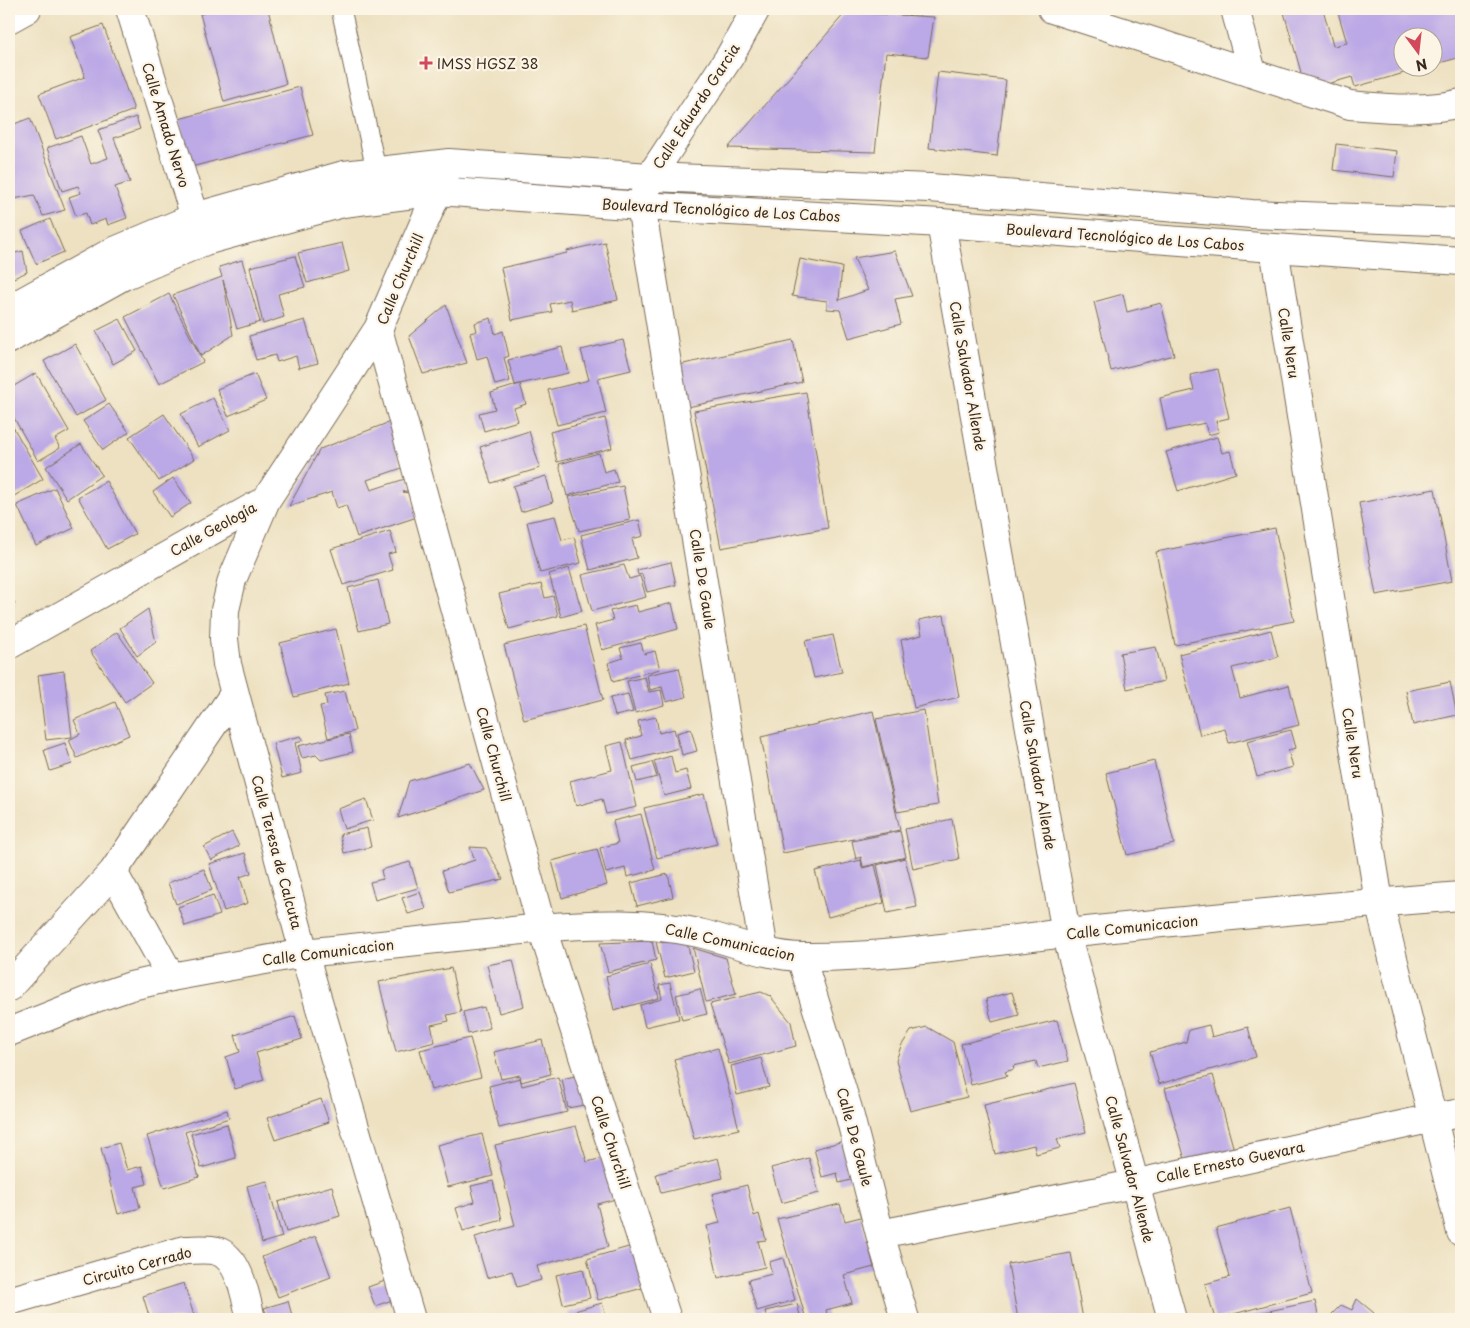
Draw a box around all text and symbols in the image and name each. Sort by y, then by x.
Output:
north arrow [1392,28,1442,78]
street label: Calle Eduardo Garcia [647,39,745,173]
place label: IMSS HGSZ 38 [437,53,539,74]
text: N [1413,53,1430,77]
marker: IMSS HGSZ 38 [419,56,433,70]
street label: Calle Amado Nervo [137,60,195,190]
street label: Boulevard Tecnológico de Los Cabos [601,193,841,227]
street label: Boulevard Tecnológico de Los Cabos [1005,218,1245,256]
street label: Calle Churchill [371,230,429,328]
street label: Calle Salvador Allende [945,300,992,453]
street label: Calle Neru [1273,306,1305,380]
street label: Calle Geología [166,496,260,561]
street label: Calle De Gaule [685,527,721,631]
street label: Calle Salvador Allende [1015,699,1062,852]
street label: Calle Churchill [471,704,517,804]
street label: Calle Neru [1337,706,1369,780]
street label: Calle Teresa de Calcuta [246,773,308,932]
street label: Calle Comunicacion [1065,910,1199,944]
street label: Calle Comunicacion [663,918,797,966]
street label: Calle Comunicacion [261,933,395,971]
street label: Calle De Gaule [832,1085,878,1189]
street label: Calle Churchill [586,1092,636,1192]
street label: Calle Salvador Allende [1100,1093,1160,1245]
street label: Calle Ernesto Guevara [1154,1136,1306,1188]
street label: Circuito Cerrado [80,1241,194,1291]

